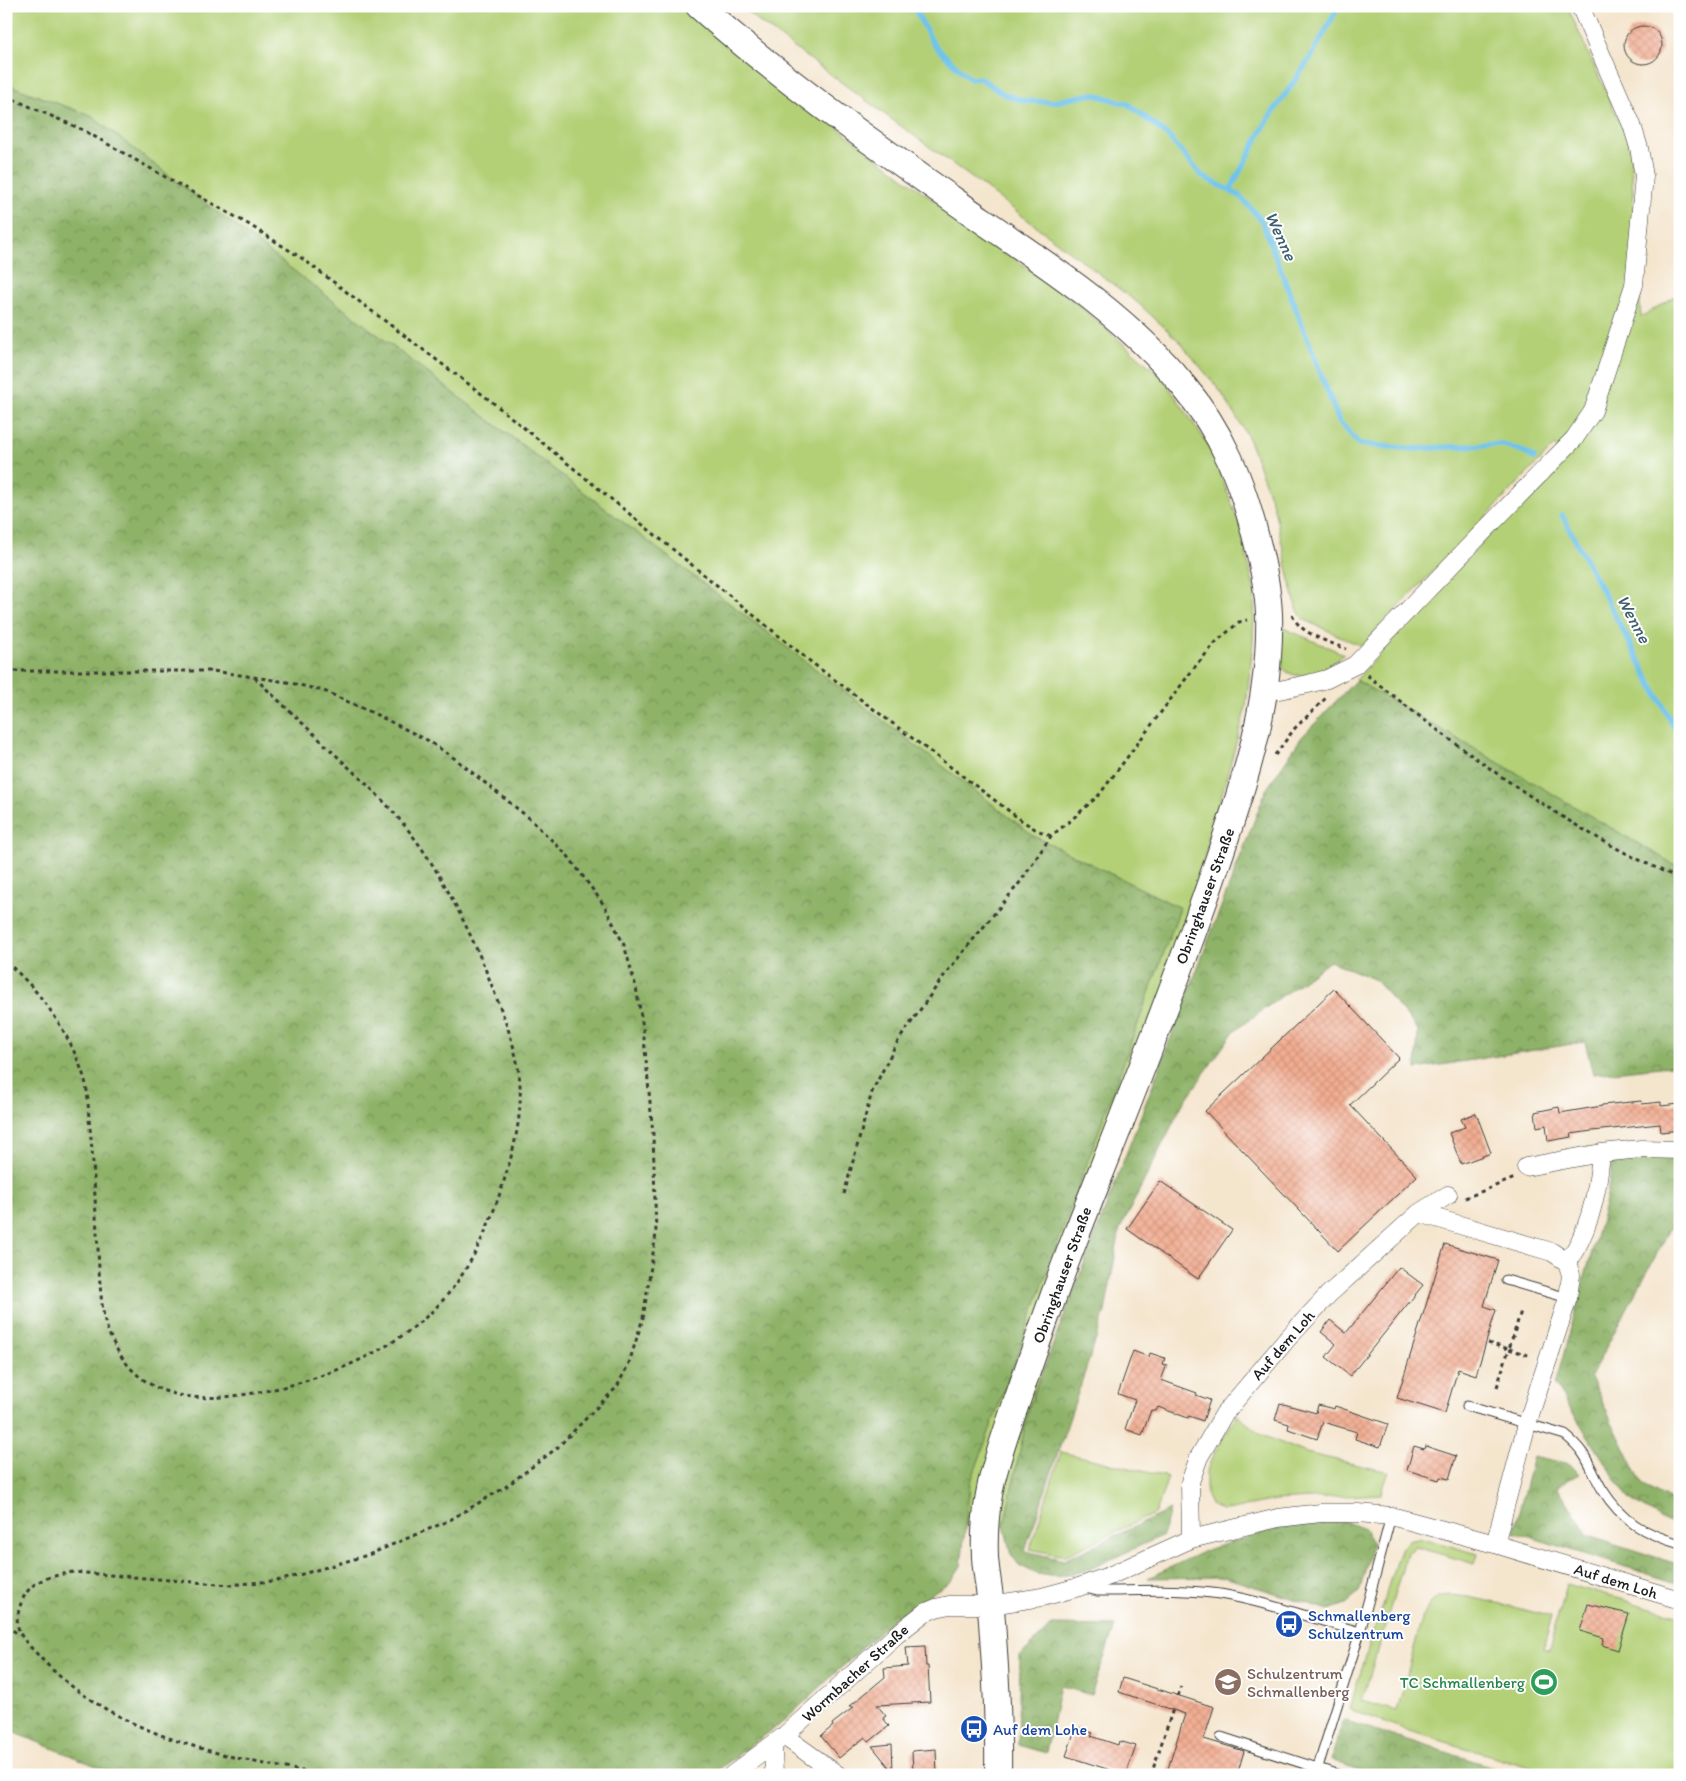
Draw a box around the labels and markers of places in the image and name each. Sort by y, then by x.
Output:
place label: Schmallenberg Schulzentrum [1308,1606,1411,1643]
bus stop icon: Schmallenberg Schulzentrum [1274,1609,1304,1639]
place label: Schulzentrum Schmallenberg [1247,1664,1350,1701]
school or university icon: Schulzentrum Schmallenberg [1213,1667,1243,1697]
sports icon: TC Schmallenberg [1529,1667,1559,1697]
place label: TC Schmallenberg [1400,1673,1526,1692]
bus stop icon: Auf dem Lohe [959,1714,989,1744]
place label: Auf dem Lohe [993,1720,1087,1739]

